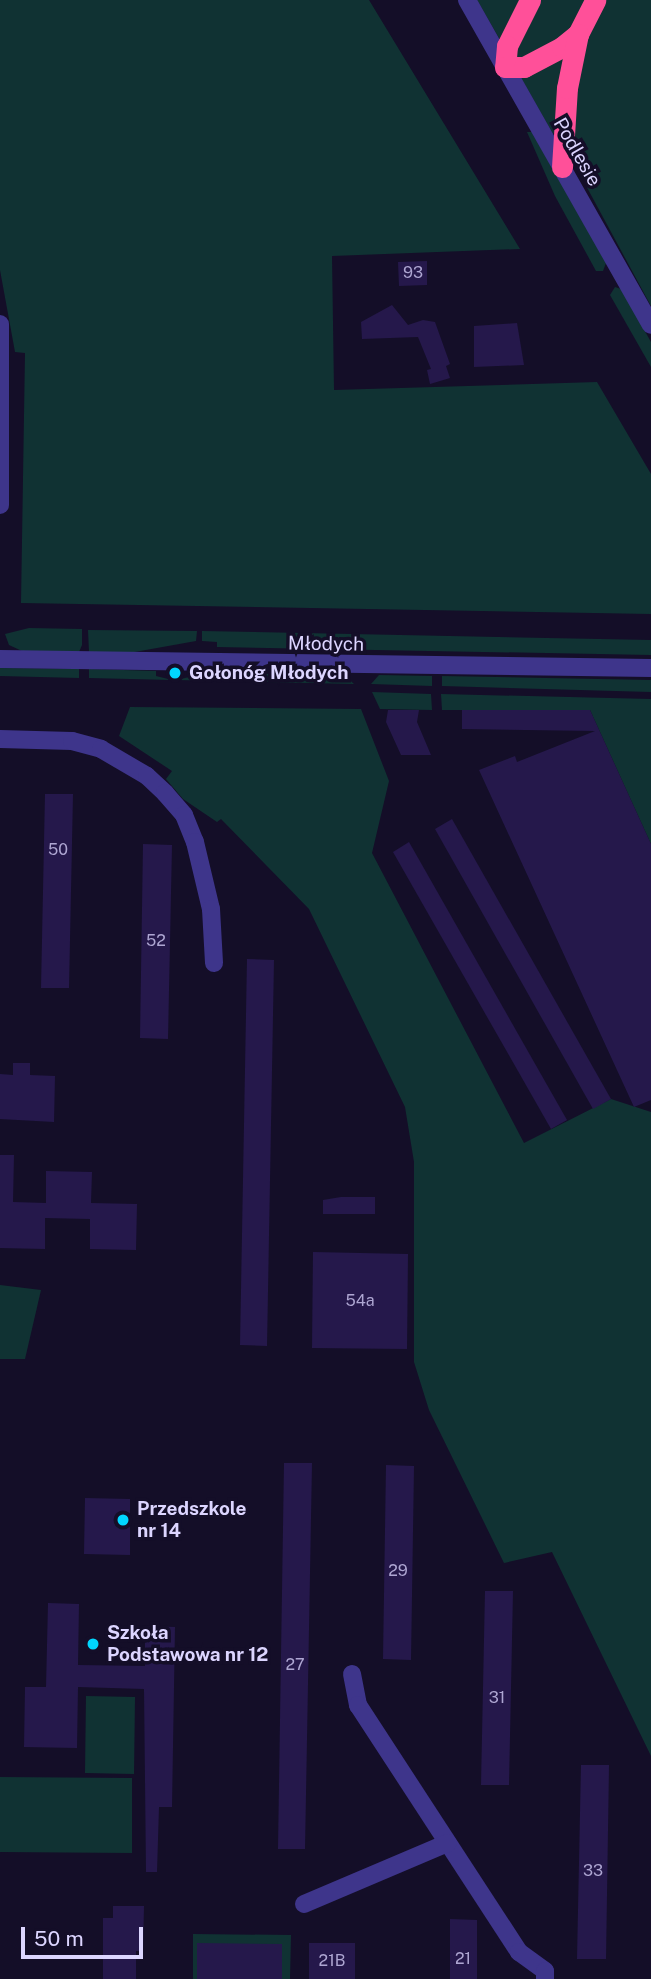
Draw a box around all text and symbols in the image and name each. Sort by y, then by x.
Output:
street label: Podlesie [548,114,606,190]
house number: 93 [403,263,423,283]
street label: Młodych [288,632,364,656]
place label: Gołonóg Młodych [189,662,348,684]
marker: Gołonóg Młodych [167,665,183,681]
house number: 50 [48,840,68,860]
house number: 52 [146,931,166,951]
house number: 54a [345,1291,375,1311]
place label: Przedszkole nr 14 [137,1498,246,1542]
marker: Przedszkole nr 14 [115,1512,131,1528]
house number: 29 [388,1561,408,1581]
place label: Szkoła Podstawowa nr 12 [107,1622,268,1666]
marker: Szkoła Podstawowa nr 12 [85,1636,101,1652]
house number: 27 [285,1655,305,1675]
house number: 31 [489,1688,505,1708]
house number: 33 [583,1861,603,1881]
scale bar [24,1912,147,1956]
text: 50 m [34,1926,84,1951]
house number: 21 [455,1949,471,1969]
house number: 21B [319,1951,345,1971]

